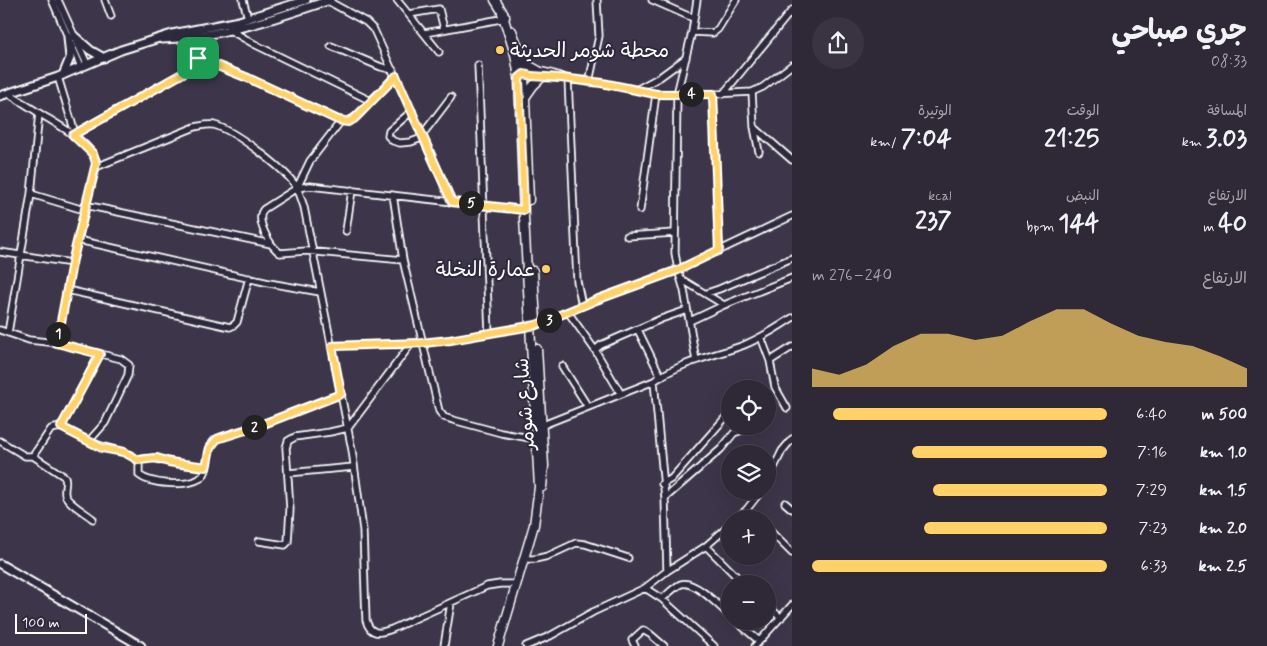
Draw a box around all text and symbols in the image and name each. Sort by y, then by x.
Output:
text: جري صباحي [1112,13,1247,50]
button: share [812,17,864,69]
pin [177,37,219,79]
place label: محطة شومر الحديثة [510,38,669,65]
icon: arrive [184,44,212,72]
marker: محطة شومر الحديثة [494,44,506,56]
text: 08:33 [1211,51,1247,72]
pin: 4 [678,82,704,106]
text: 4 [687,85,696,103]
text: الوتيرة [918,102,952,120]
text: الوقت [1067,102,1099,120]
text: المسافة [1207,102,1247,120]
text: 7:04 [901,123,952,156]
text: 21:25 [1044,123,1099,156]
text: 3.03 [1206,123,1247,156]
text: /km [870,133,901,151]
text: km [1182,133,1206,151]
text: kcal [928,187,952,205]
text: النبض [1066,187,1099,205]
text: الارتفاع [1208,187,1247,205]
pin: 5 [458,190,484,216]
text: 5 [467,194,476,212]
text: 237 [915,205,952,238]
text: 144 [1058,208,1099,241]
text: 40 [1218,208,1247,241]
text: bpm [1026,218,1058,236]
text: m [1203,218,1218,236]
place label: عمارة النخلة [436,257,536,284]
marker: عمارة النخلة [540,263,552,275]
text: 240–276 m [812,265,892,286]
text: الارتفاع [1202,268,1247,289]
pin: 3 [536,308,562,332]
text: 3 [546,311,553,329]
pin: 1 [46,322,70,346]
text: 1 [55,325,62,343]
street label: شارع شومر [509,357,542,453]
map controls [721,380,776,630]
button: locate [721,380,776,435]
text: 6:40 [1136,404,1167,425]
text: 500 m [1202,404,1247,425]
pin: 2 [242,414,266,440]
text: 2 [251,418,258,436]
text: 7:16 [1137,442,1167,463]
text: 1.0 km [1200,442,1247,463]
button: layers [721,445,776,500]
text: 7:29 [1136,480,1167,501]
text: 1.5 km [1199,480,1247,501]
button: + [721,510,776,565]
text: 7:23 [1138,518,1167,539]
text: 2.0 km [1199,518,1247,539]
text: 6:33 [1141,556,1167,577]
text: 2.5 km [1199,556,1247,577]
button: − [721,575,776,630]
scale bar [15,611,88,634]
text: 100 m [22,614,60,632]

